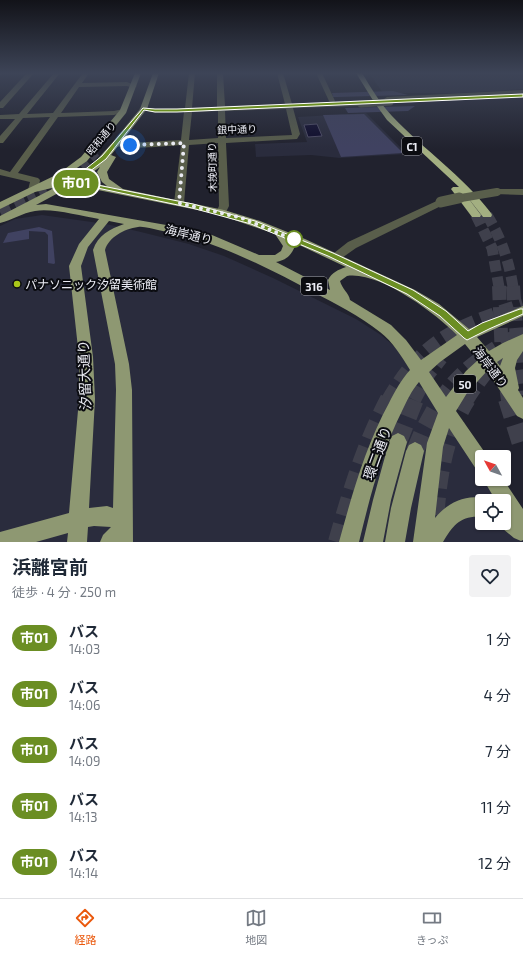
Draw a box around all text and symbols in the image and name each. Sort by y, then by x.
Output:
street label: 昭和通り [84,119,118,157]
street label: 銀中通り [217,122,257,136]
your location [120,135,140,155]
road number: C1 [402,137,422,155]
street label: 木挽町通り [206,142,218,192]
line badge: 市01 [53,170,99,196]
text: 市01 [62,174,90,191]
street label: 海岸通り [164,221,214,247]
unlabelled marker [285,230,303,248]
place label: パナソニック汐留美術館 [25,277,157,291]
road number: 316 [301,277,327,295]
marker: パナソニック汐留美術館 [12,279,22,289]
street label: 汐留大通り [74,340,94,410]
street label: 海岸通り [471,344,511,390]
road number: 50 [454,375,476,393]
street label: 環二通り [359,424,395,482]
north arrow [475,450,511,486]
map controls [475,450,511,530]
button: locate [475,494,511,530]
text: 浜離宮前 [12,555,88,578]
button: heart [469,555,511,597]
text: 徒歩 · 4 分 · 250 m [12,584,116,600]
text: バス [69,622,99,640]
text: 市01 [20,629,49,646]
text: 1 分 [487,630,511,648]
text: 14:03 [69,641,100,657]
text: バス [69,678,99,696]
text: 市01 [20,685,49,702]
text: 4 分 [483,686,511,704]
text: 14:06 [69,697,100,713]
text: バス [69,734,99,752]
text: 市01 [20,741,49,758]
text: 7 分 [485,742,511,760]
text: 14:09 [69,753,100,769]
text: バス [69,790,99,808]
text: 市01 [20,797,49,814]
text: 11 分 [481,798,511,816]
text: 14:13 [69,809,98,825]
text: バス [69,846,99,864]
text: 市01 [20,853,49,870]
text: 12 分 [478,854,511,872]
text: 14:14 [69,865,98,881]
tab: 経路 [74,907,96,947]
tab: 地図 [245,907,267,947]
tab: きっぷ [416,907,449,947]

